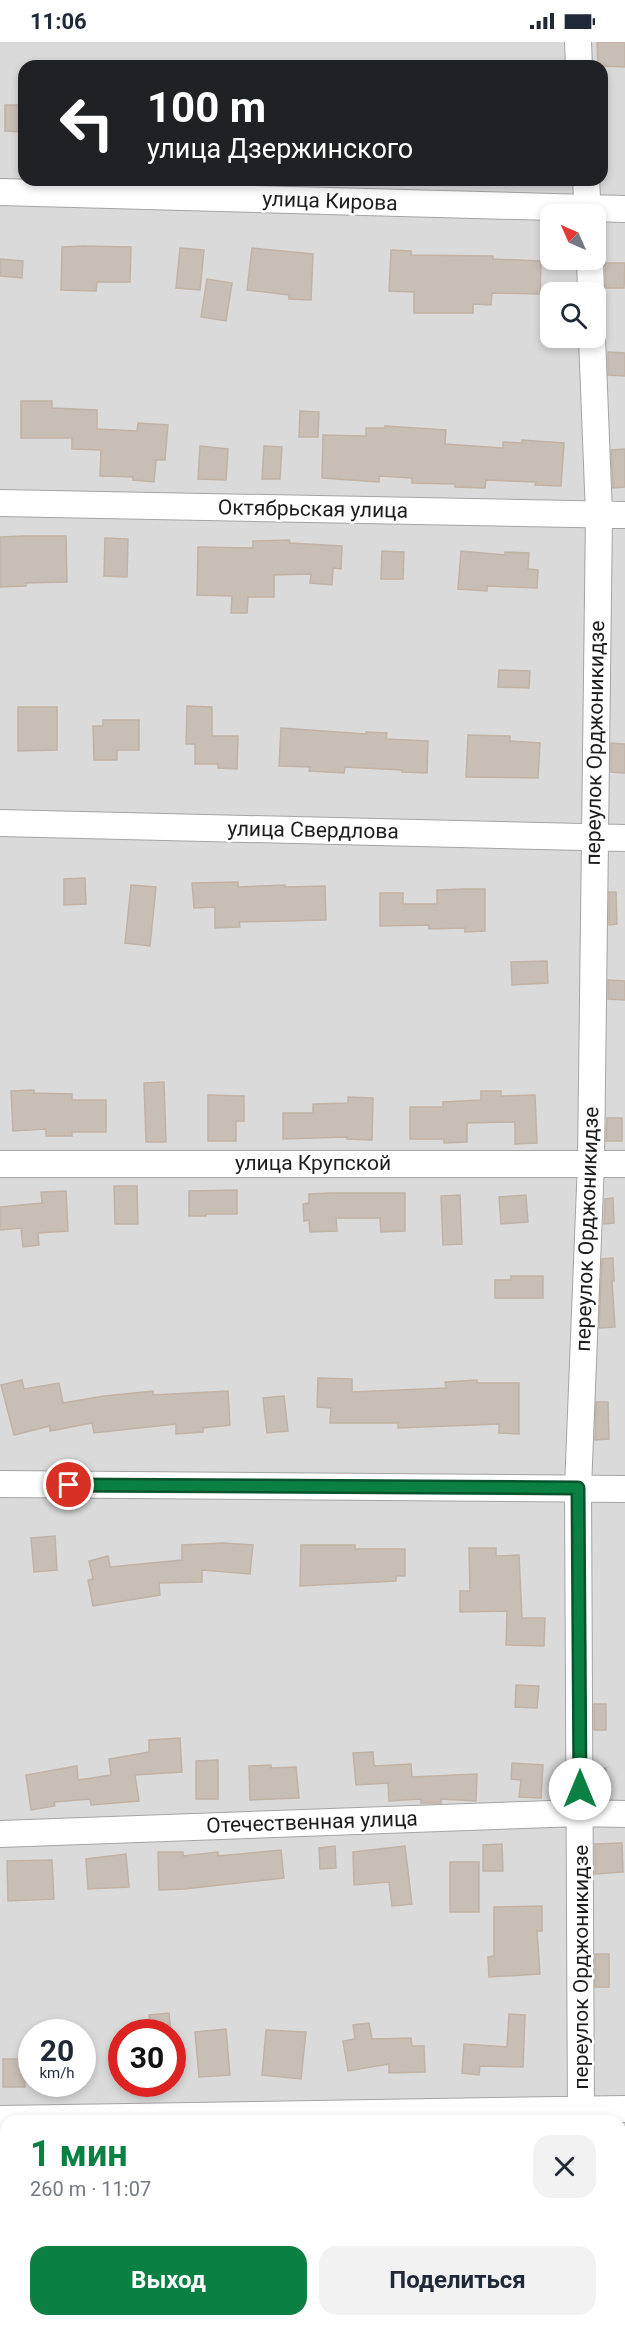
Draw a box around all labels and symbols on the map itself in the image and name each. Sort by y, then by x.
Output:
street label: улица Кирова [262,187,398,215]
north arrow [540,204,606,270]
street label: Октябрьская улица [218,495,408,523]
street label: переулок Орджоникидзе [581,620,609,866]
street label: улица Свердлова [227,817,399,843]
street label: переулок Орджоникидзе [571,1106,603,1352]
street label: улица Крупской [235,1151,391,1175]
pin [43,1459,94,1510]
position arrow [548,1757,612,1821]
street label: Отечественная улица [206,1806,418,1838]
street label: переулок Орджоникидзе [569,1844,593,2090]
speed limit sign: 30 [108,2019,186,2097]

